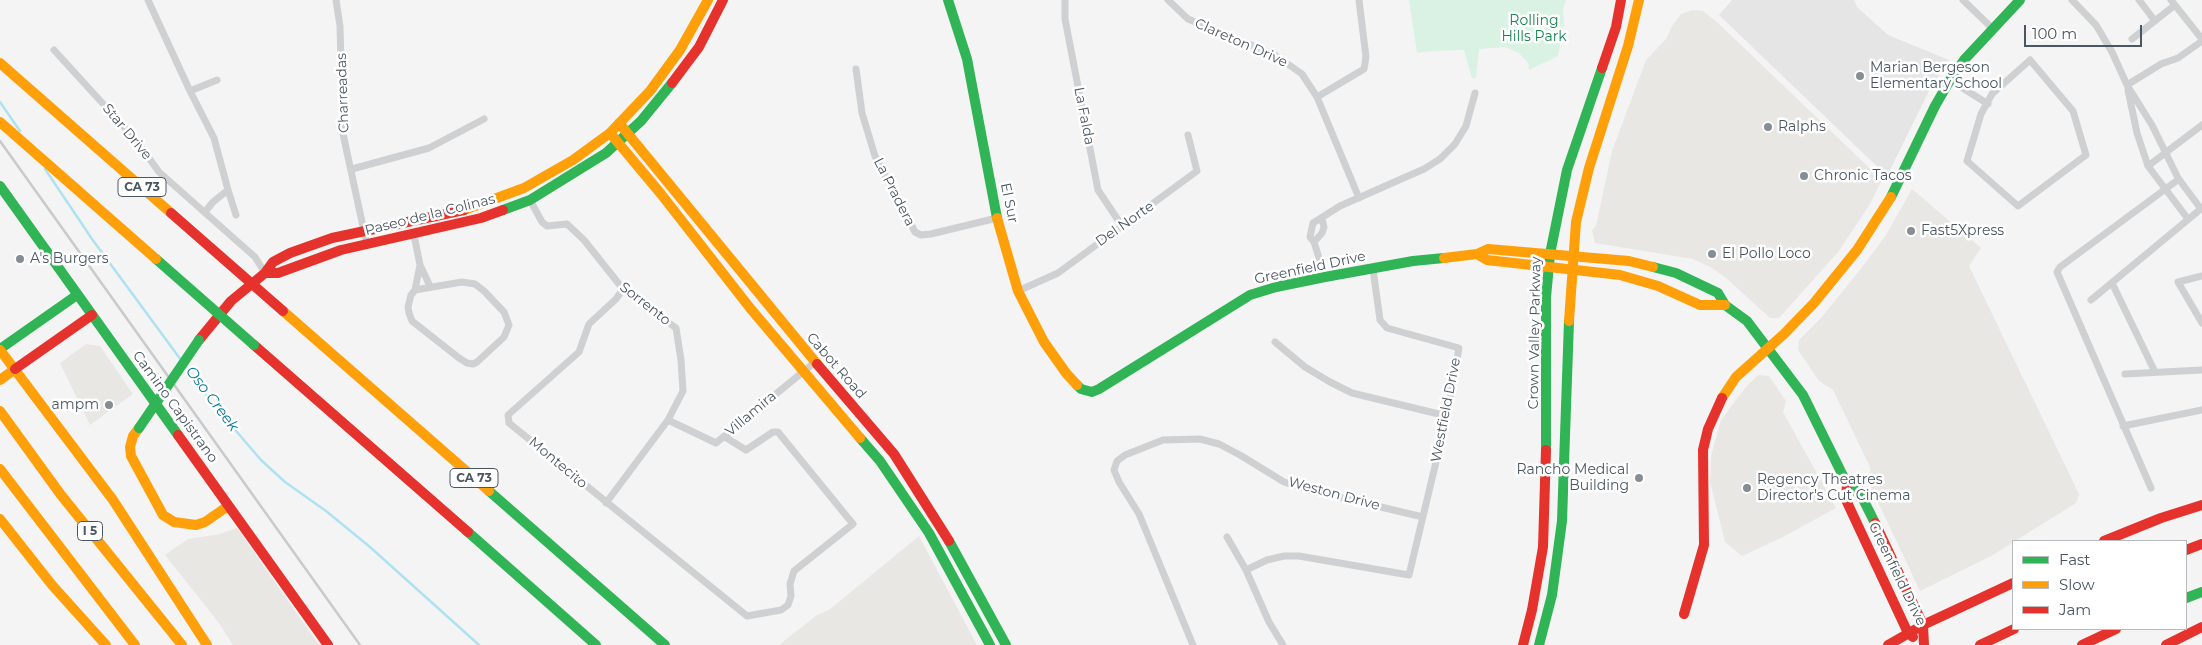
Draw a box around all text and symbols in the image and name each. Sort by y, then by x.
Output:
park label: Rolling Hills Park [1501,13,1567,46]
street label: Clareton Drive [1192,15,1290,71]
scale bar [2027,15,2144,47]
text: 100 m [2032,24,2077,43]
street label: Charreadas [333,53,353,133]
place label: Marian Bergeson Elementary School [1870,60,2002,92]
marker: Marian Bergeson Elementary School [1854,70,1866,82]
street label: La Falda [1070,86,1098,146]
street label: Star Drive [99,100,155,164]
place label: Ralphs [1778,119,1826,135]
marker: Ralphs [1762,121,1774,133]
street label: La Pradera [870,155,918,229]
place label: Chronic Tacos [1814,168,1912,184]
marker: Chronic Tacos [1798,170,1810,182]
road number: CA 73 [118,178,166,196]
street label: El Sur [997,181,1021,225]
street label: Paseo de la Colinas [363,191,497,239]
street label: Del Norte [1093,198,1157,250]
place label: Fast5Xpress [1921,223,2004,239]
marker: Fast5Xpress [1905,225,1917,237]
place label: El Pollo Loco [1722,246,1811,262]
street label: Greenfield Drive [1253,248,1367,288]
marker: El Pollo Loco [1706,248,1718,260]
place label: A's Burgers [30,251,109,267]
marker: A's Burgers [14,253,26,265]
street label: Crown Valley Parkway [1525,256,1545,410]
street label: Sorrento [616,279,674,329]
street label: Cabot Road [803,329,869,403]
street label: Camino Capistrano [129,348,221,466]
street label: Westfield Drive [1428,356,1464,464]
water label: Oso Creek [182,363,242,435]
street label: Villamira [722,388,780,440]
place label: ampm [52,397,99,413]
marker: ampm [103,399,115,411]
street label: Montecito [525,434,591,492]
place label: Rancho Medical Building [1517,462,1629,494]
road number: CA 73 [450,468,498,488]
marker: Rancho Medical Building [1633,472,1645,484]
place label: Regency Theatres Director's Cut Cinema [1757,472,1910,504]
street label: Weston Drive [1286,474,1382,514]
marker: Regency Theatres Director's Cut Cinema [1741,482,1753,494]
street label: Greenfield Drive [1865,519,1929,629]
road number: I 5 [78,522,102,540]
legend [2012,540,2187,630]
text: Fast [2059,550,2090,569]
text: Slow [2059,575,2095,594]
text: Jam [2059,600,2091,619]

